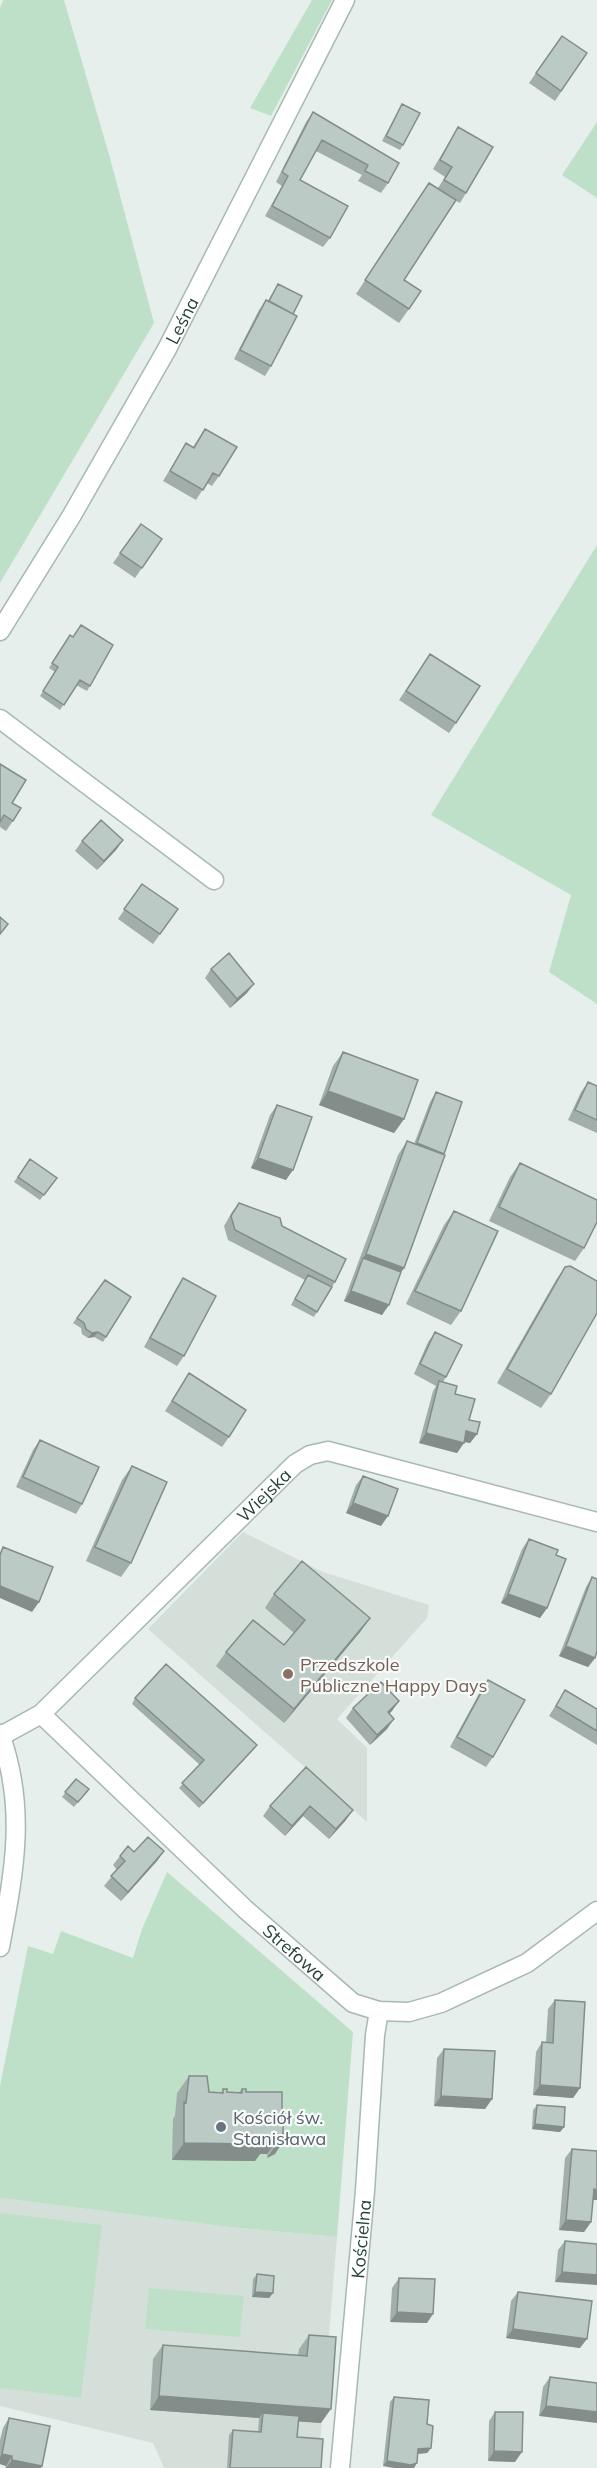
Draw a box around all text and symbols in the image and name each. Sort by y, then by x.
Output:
street label: Leśna [160,293,203,348]
street label: Wiejska [232,1463,296,1527]
place label: Przedszkole Publiczne Happy Days [300,1653,487,1697]
marker: Przedszkole Publiczne Happy Days [281,1667,295,1681]
street label: Strefowa [258,1919,331,1986]
place label: Kościół św. Stanisława [233,2106,326,2150]
marker: Kościół św. Stanisława [214,2120,228,2134]
street label: Kościelna [346,2198,376,2279]

